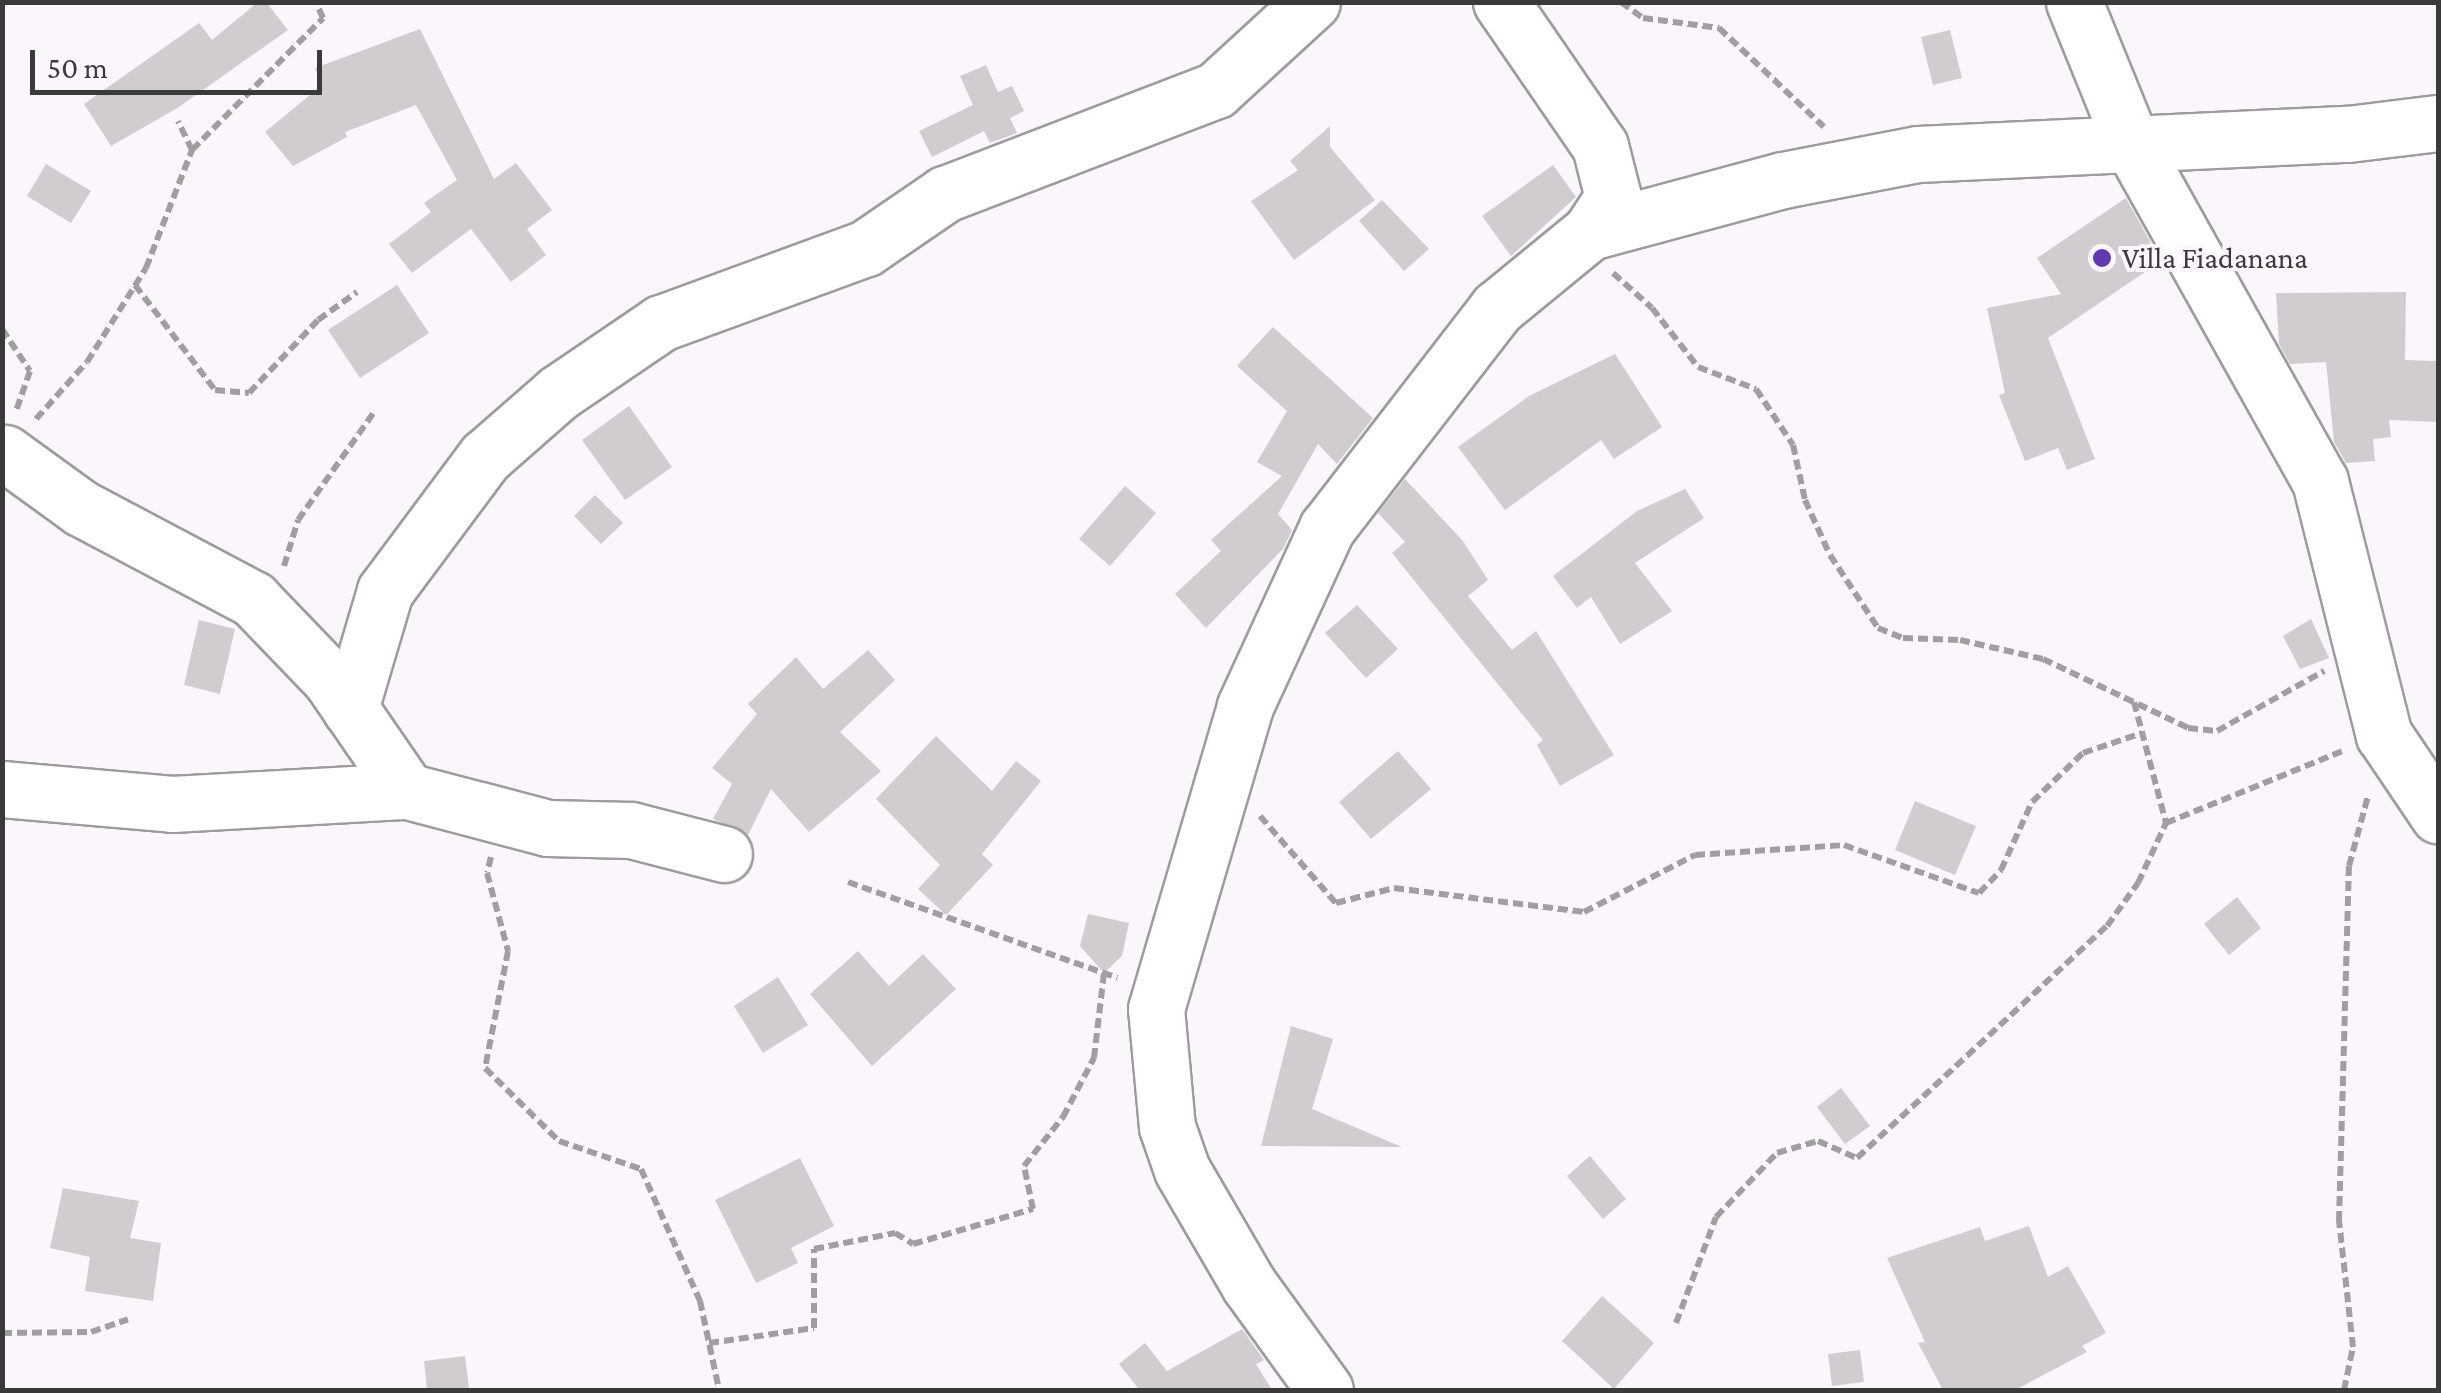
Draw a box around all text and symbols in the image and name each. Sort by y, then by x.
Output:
scale bar [35,30,328,92]
text: 50 m [47,51,108,84]
place label: Villa Fiadanana [2122,240,2308,276]
marker: Villa Fiadanana [2091,247,2113,269]

